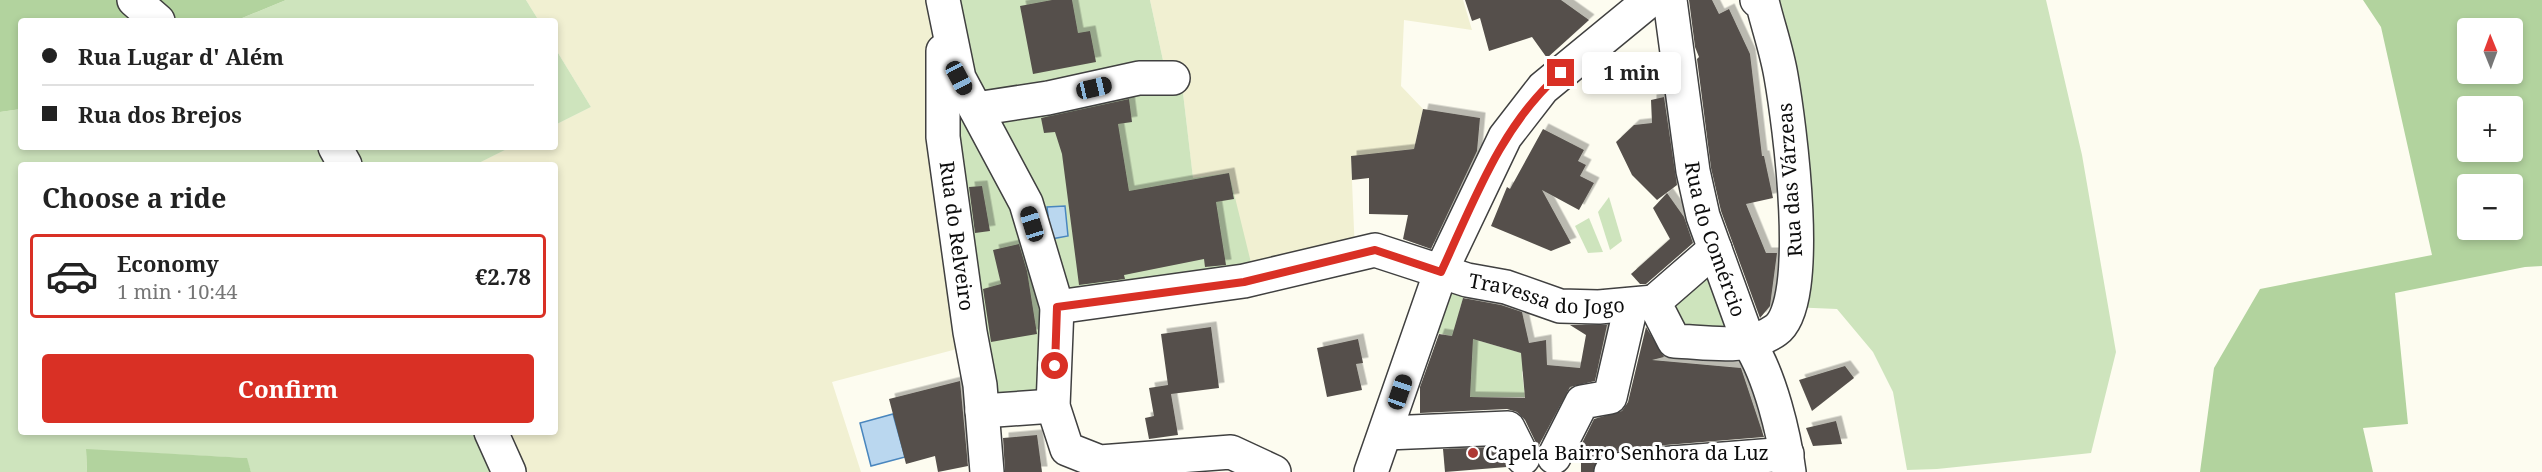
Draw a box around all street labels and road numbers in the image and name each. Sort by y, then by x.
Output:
street label: Rua das Várzeas [1771,102,1808,258]
street label: Rua do Relveiro [933,159,981,313]
street label: Rua do Comércio [1679,160,1752,320]
street label: Travessa do Jogo [1467,267,1626,320]

